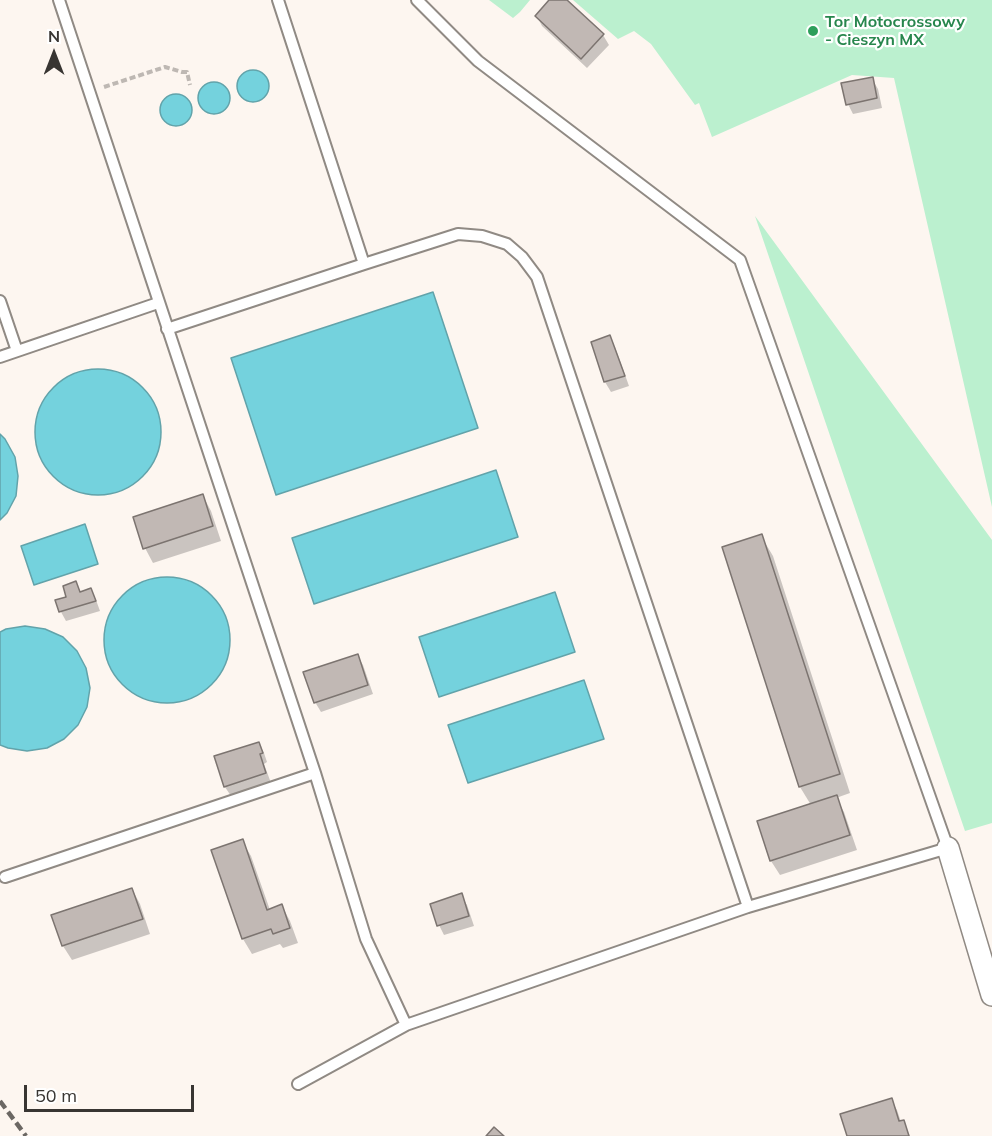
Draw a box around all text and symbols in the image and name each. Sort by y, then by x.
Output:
place label: Tor Motocrossowy - Cieszyn MX [825,12,965,50]
north arrow [24,24,84,84]
marker: Tor Motocrossowy - Cieszyn MX [806,24,820,38]
text: N [48,26,60,46]
scale bar [27,1073,196,1111]
text: 50 m [35,1084,77,1107]

